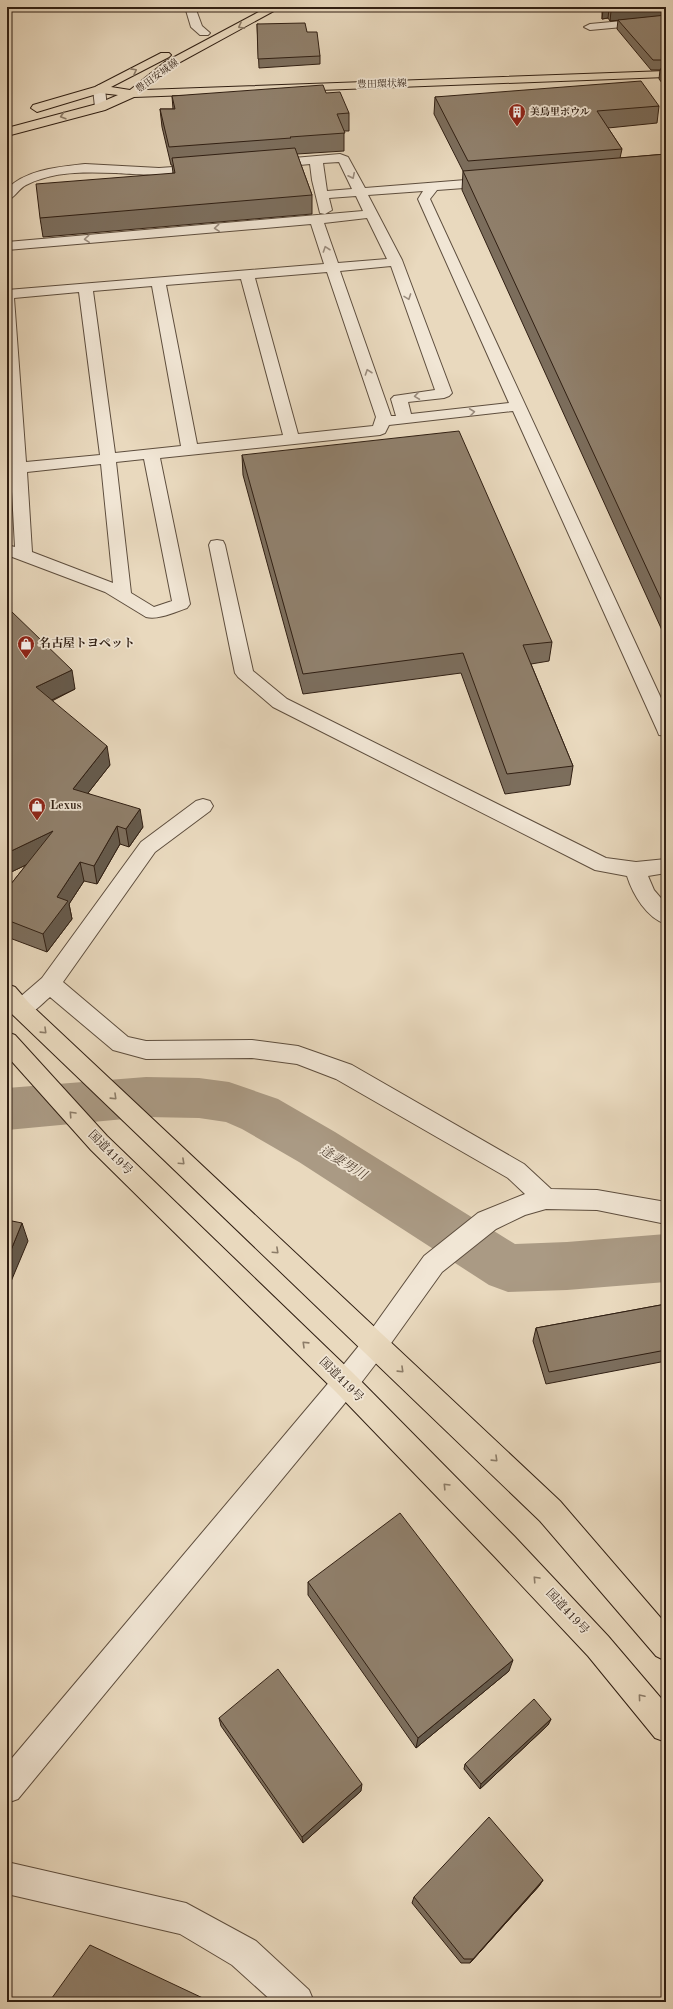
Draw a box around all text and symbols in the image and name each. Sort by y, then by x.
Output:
one-way arrow [238,21,246,28]
street label: 豊田安城線 [133,56,180,95]
one-way arrow [130,68,137,76]
street label: 豊田環状線 [357,77,407,90]
building icon: 美鳥里ボウル [507,102,527,127]
place label: 美鳥里ボウル [530,106,590,117]
one-way arrow [60,111,67,120]
one-way arrow [347,172,355,179]
one-way arrow [214,224,220,233]
one-way arrow [84,235,90,244]
one-way arrow [322,246,331,253]
one-way arrow [404,293,412,300]
one-way arrow [364,368,373,375]
one-way arrow [414,392,420,401]
one-way arrow [469,407,475,416]
shop icon: 名古屋トヨペット [16,634,36,659]
place label: 名古屋トヨペット [39,636,135,650]
shop icon: Lexus [27,796,47,821]
place label: Lexus [50,800,82,812]
one-way arrow [39,1026,47,1034]
one-way arrow [109,1092,117,1100]
one-way arrow [69,1111,77,1119]
street label: 国道419号 [86,1127,136,1177]
water label: 逢妻男川 [317,1143,371,1183]
one-way arrow [177,1157,185,1165]
one-way arrow [271,1246,279,1254]
one-way arrow [302,1341,310,1349]
street label: 国道419号 [317,1354,367,1404]
one-way arrow [396,1365,404,1372]
one-way arrow [490,1454,498,1462]
one-way arrow [443,1483,450,1491]
one-way arrow [533,1576,541,1584]
street label: 国道419号 [543,1586,592,1637]
one-way arrow [639,1694,646,1702]

